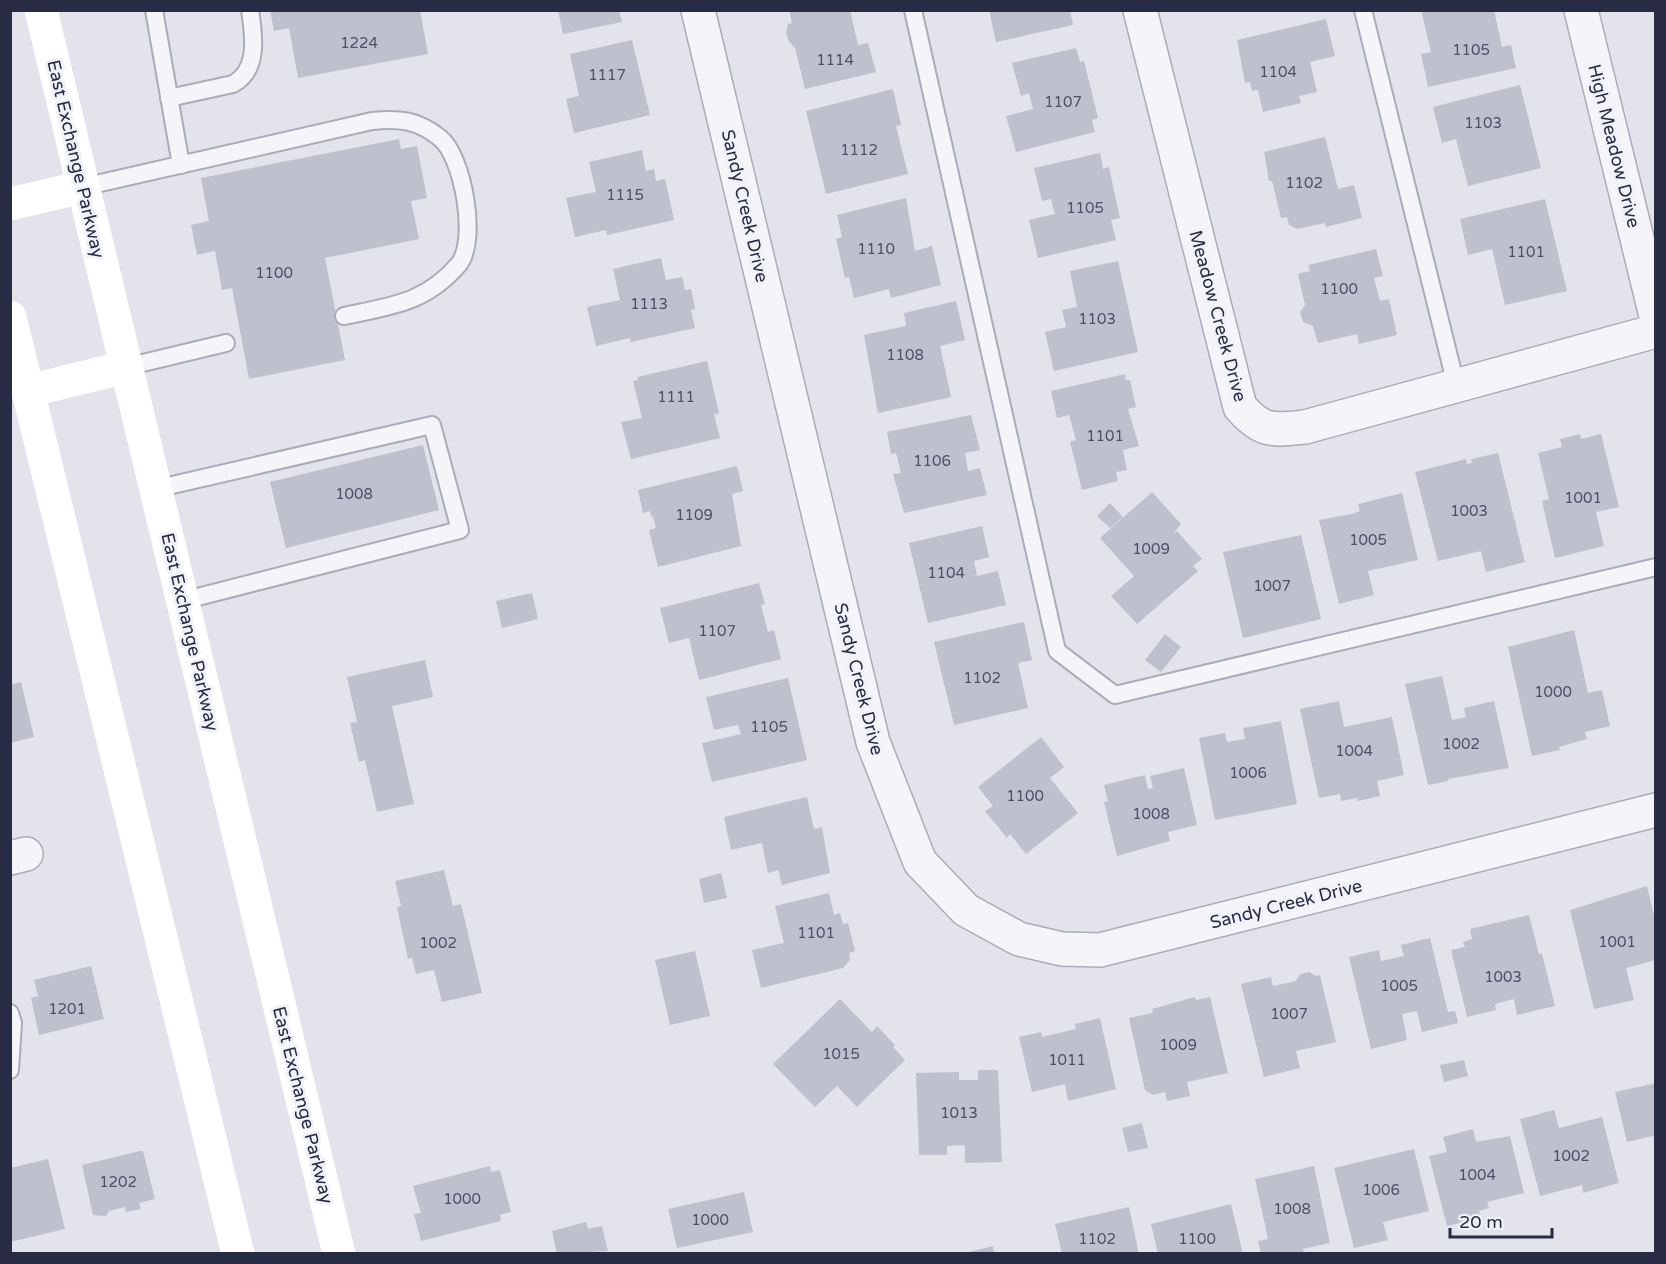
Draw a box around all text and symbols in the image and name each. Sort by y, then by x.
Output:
house number: 1224 [340,34,378,52]
house number: 1105 [1452,41,1490,59]
house number: 1114 [816,51,854,69]
street label: East Exchange Parkway [42,58,110,261]
street label: High Meadow Drive [1583,62,1645,230]
house number: 1104 [1259,63,1297,81]
house number: 1117 [588,66,626,84]
house number: 1107 [1044,93,1082,111]
house number: 1103 [1464,114,1502,132]
street label: Sandy Creek Drive [717,127,773,285]
house number: 1112 [840,141,878,159]
house number: 1102 [1285,174,1323,192]
house number: 1115 [606,186,644,204]
house number: 1105 [1066,199,1104,217]
street label: Meadow Creek Drive [1184,228,1252,404]
house number: 1110 [857,240,895,258]
house number: 1101 [1507,243,1545,261]
house number: 1100 [255,264,293,282]
house number: 1100 [1320,280,1358,298]
house number: 1113 [630,295,668,313]
house number: 1103 [1078,310,1116,328]
house number: 1108 [886,346,924,364]
house number: 1111 [657,388,695,406]
house number: 1101 [1086,427,1124,445]
house number: 1106 [913,452,951,470]
house number: 1008 [335,485,373,503]
house number: 1001 [1564,489,1602,507]
house number: 1003 [1450,502,1488,520]
house number: 1109 [675,506,713,524]
street label: East Exchange Parkway [156,531,224,734]
house number: 1005 [1349,531,1387,549]
house number: 1009 [1132,540,1170,558]
house number: 1104 [927,564,965,582]
house number: 1007 [1253,577,1291,595]
street label: Sandy Creek Drive [829,601,889,757]
house number: 1107 [698,622,736,640]
house number: 1102 [963,669,1001,687]
house number: 1000 [1534,683,1572,701]
house number: 1105 [750,718,788,736]
house number: 1002 [1442,735,1480,753]
house number: 1004 [1335,742,1373,760]
house number: 1006 [1229,764,1267,782]
house number: 1100 [1006,787,1044,805]
house number: 1008 [1132,805,1170,823]
street label: Sandy Creek Drive [1208,874,1364,934]
house number: 1101 [797,924,835,942]
house number: 1001 [1598,933,1636,951]
house number: 1002 [419,934,457,952]
house number: 1003 [1484,968,1522,986]
house number: 1005 [1380,977,1418,995]
house number: 1201 [48,1000,86,1018]
street label: East Exchange Parkway [268,1004,338,1206]
house number: 1007 [1270,1005,1308,1023]
house number: 1009 [1159,1036,1197,1054]
house number: 1015 [822,1045,860,1063]
house number: 1011 [1048,1051,1086,1069]
house number: 1013 [940,1104,978,1122]
house number: 1002 [1552,1147,1590,1165]
house number: 1004 [1458,1166,1496,1184]
house number: 1202 [99,1173,137,1191]
house number: 1006 [1362,1181,1400,1199]
house number: 1000 [443,1190,481,1208]
house number: 1008 [1273,1200,1311,1218]
scale bar [1450,1201,1552,1239]
house number: 1000 [691,1211,729,1229]
text: 20 m [1459,1211,1503,1233]
house number: 1102 [1078,1230,1116,1248]
house number: 1100 [1178,1230,1216,1248]

